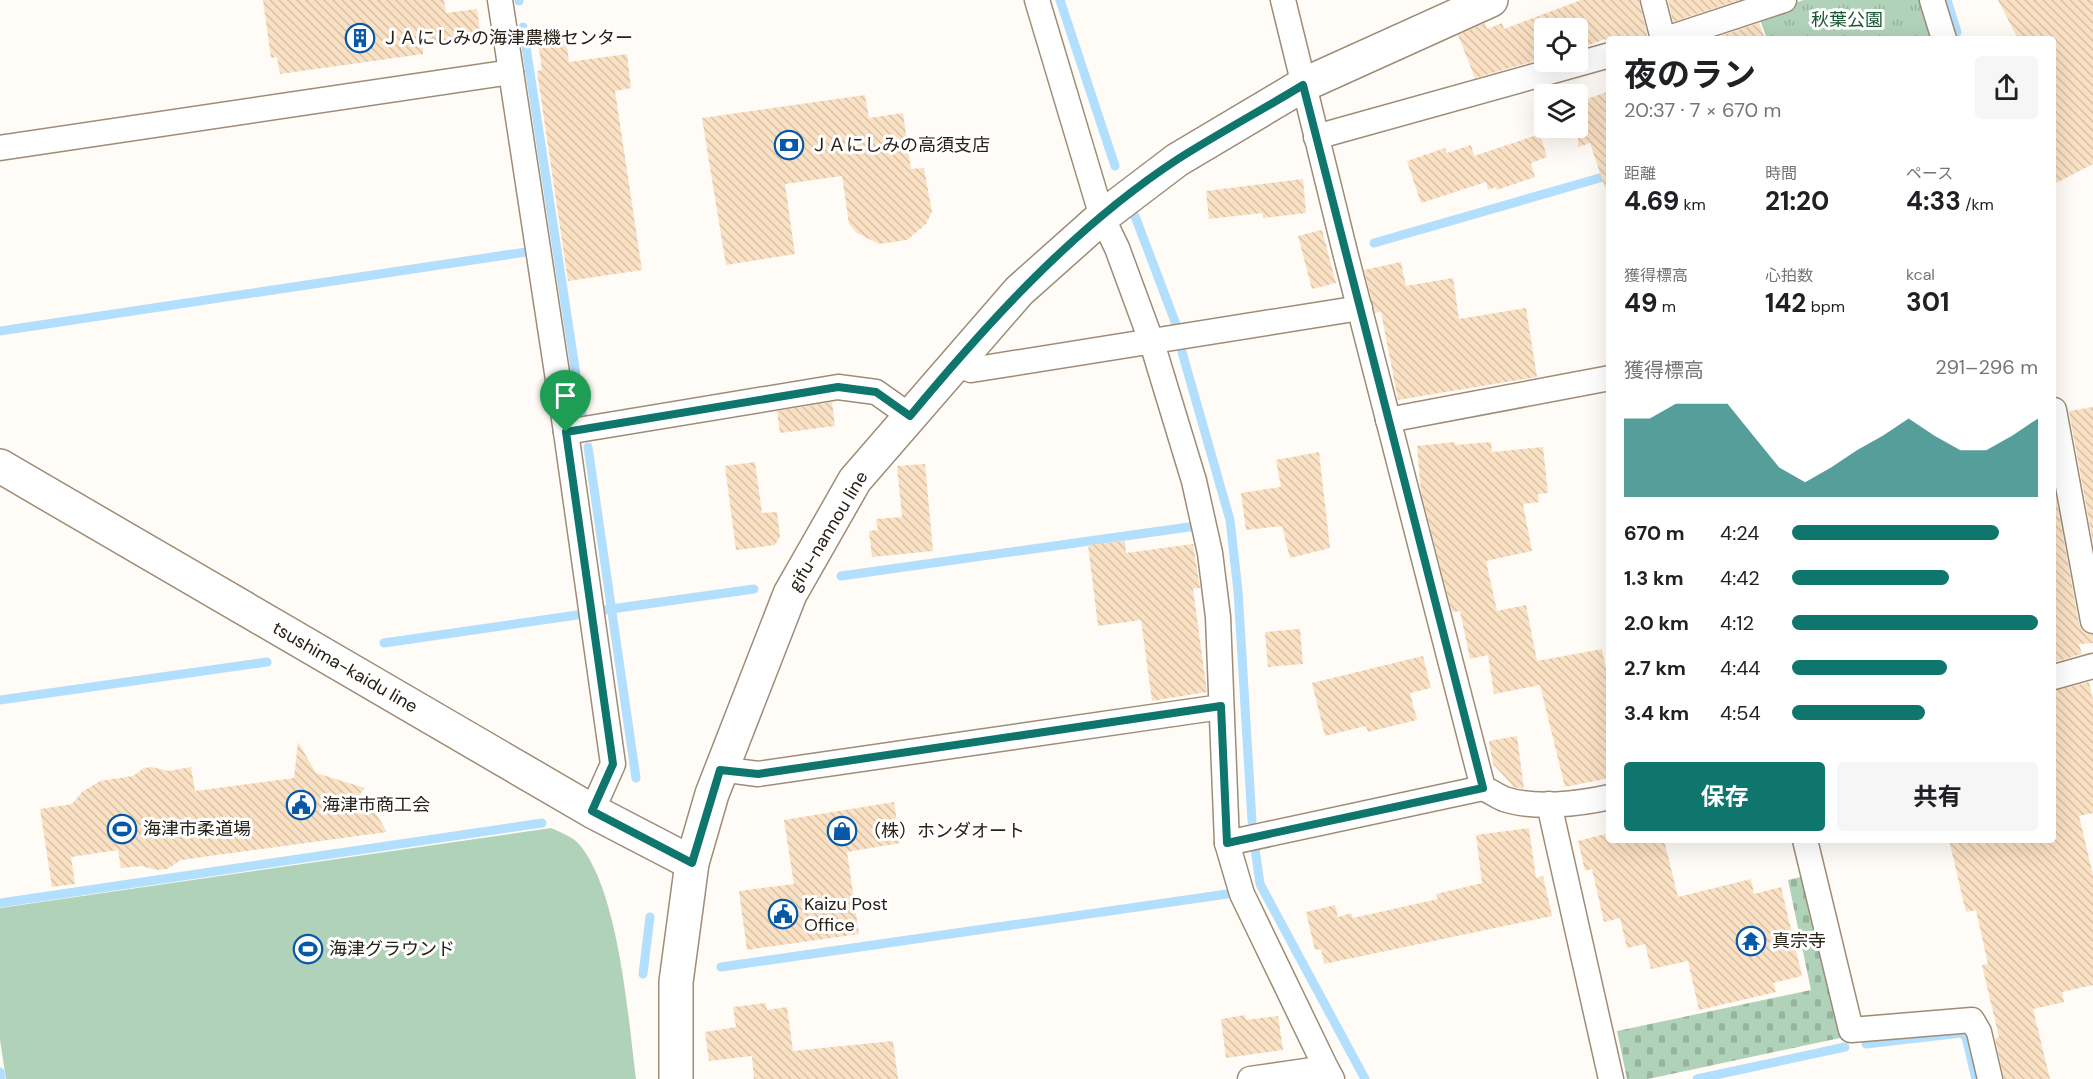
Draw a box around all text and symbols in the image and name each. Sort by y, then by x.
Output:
park label: 秋葉公園 [1811,8,1883,32]
map controls [1534,18,1588,138]
button: locate [1534,18,1588,72]
building icon: ＪＡにしみの海津農機センター [344,22,376,54]
place label: ＪＡにしみの海津農機センター [381,26,633,50]
text: 夜のラン [1624,53,1756,96]
button: share [1975,56,2038,119]
button: layers [1534,84,1588,138]
text: 20:37 · 7 × 670 m [1624,97,1781,123]
bank icon: ＪＡにしみの高須支店 [773,129,805,161]
place label: ＪＡにしみの高須支店 [810,133,990,157]
text: 距離 [1624,163,1656,184]
text: 時間 [1765,163,1797,184]
text: ペース [1906,163,1953,184]
text: 4.69 [1624,184,1679,218]
text: 21:20 [1765,184,1829,218]
text: 4:33 [1906,184,1961,218]
text: km [1679,194,1706,215]
text: /km [1961,194,1994,215]
text: kcal [1906,264,1935,285]
text: 獲得標高 [1624,265,1688,286]
text: 心拍数 [1765,265,1813,286]
text: 301 [1906,285,1949,319]
text: 49 [1624,286,1657,320]
text: 142 [1765,286,1806,320]
text: m [1657,296,1676,317]
text: bpm [1806,296,1845,317]
text: 291–296 m [1935,354,2038,380]
text: 獲得標高 [1624,357,1704,383]
pin [540,370,591,432]
icon: arrive [549,379,582,412]
street label: gifu-nannou line [783,467,873,595]
text: 670 m [1624,520,1685,546]
text: 4:24 [1720,520,1760,546]
text: 1.3 km [1624,565,1683,591]
text: 4:42 [1720,565,1760,591]
text: 2.0 km [1624,610,1689,636]
text: 4:12 [1720,610,1754,636]
street label: tsushima-kaidu line [268,616,422,718]
text: 2.7 km [1624,655,1686,681]
text: 4:44 [1720,655,1760,681]
text: 3.4 km [1624,700,1689,726]
text: 4:54 [1720,700,1761,726]
button: 保存 [1624,762,1825,831]
button: 共有 [1837,762,2038,831]
public building icon: 海津市商工会 [285,789,317,821]
place label: 海津市商工会 [322,793,430,817]
sports icon: 海津市柔道場 [106,813,138,845]
shop icon: （株）ホンダオート [826,815,858,847]
place label: 海津市柔道場 [143,817,251,841]
place label: （株）ホンダオート [863,819,1025,843]
place label: Kaizu Post Office [804,892,888,937]
public building icon: Kaizu Post Office [767,898,799,930]
temple icon: 真宗寺 [1735,925,1767,957]
place label: 真宗寺 [1772,929,1826,953]
sports icon: 海津グラウンド [292,933,324,965]
place label: 海津グラウンド [329,937,455,961]

